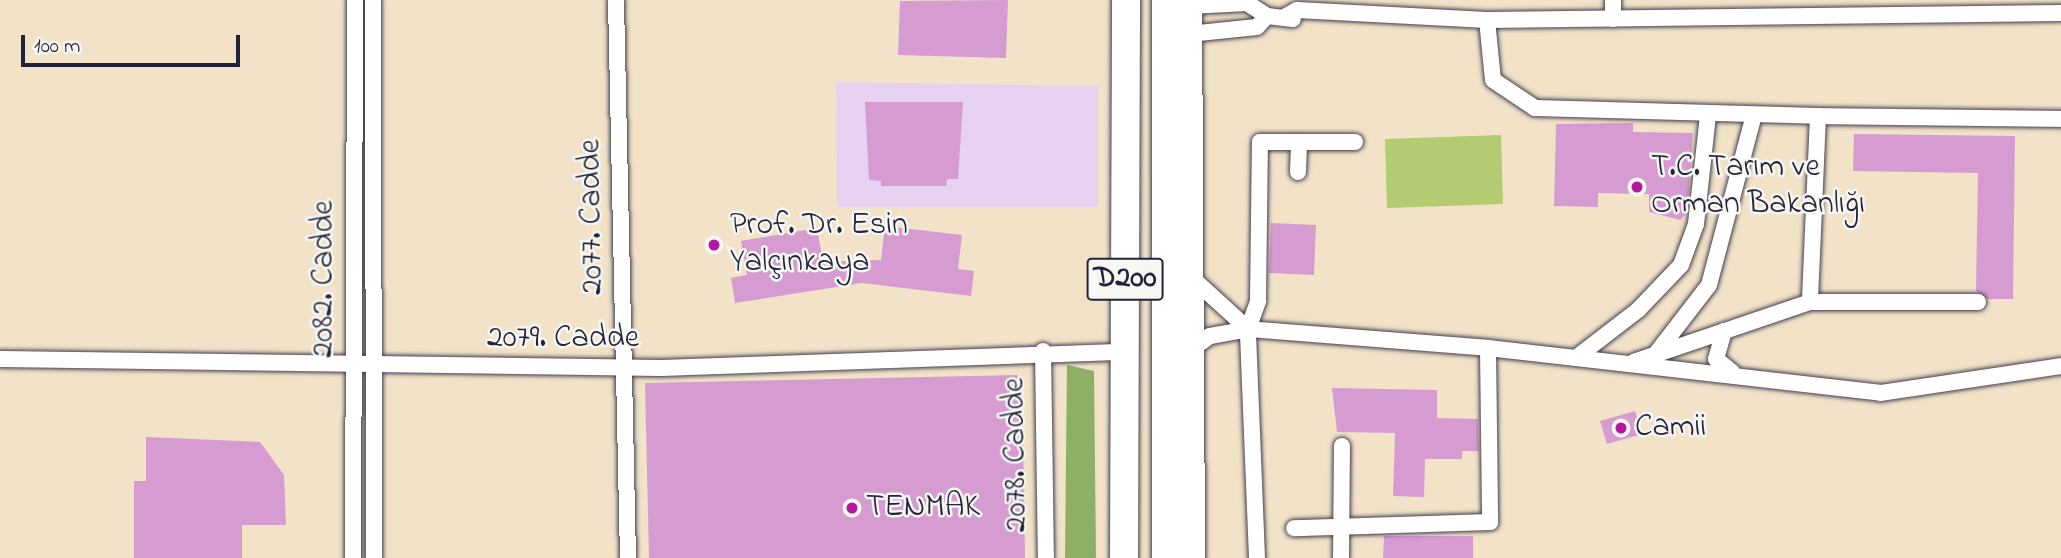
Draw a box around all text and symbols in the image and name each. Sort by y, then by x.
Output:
scale bar [24,21,243,65]
text: 100 m [34,32,80,62]
street label: 2077. Cadde [572,139,614,295]
place label: T.C. Tarım ve Orman Bakanlığı [1651,150,1865,225]
marker: T.C. Tarım ve Orman Bakanlığı [1629,179,1645,195]
street label: 2082. Cadde [306,200,344,358]
place label: Prof. Dr. Esin Yalçınkaya [730,208,908,283]
marker: Prof. Dr. Esin Yalçınkaya [704,235,724,255]
road number: D200 [1086,252,1164,306]
street label: 2079. Cadde [487,320,639,358]
street label: 2078. Cadde [996,377,1038,533]
place label: Camii [1635,409,1706,447]
marker: Camii [1613,420,1629,436]
place label: TENMAK [866,489,980,527]
marker: TENMAK [844,500,860,516]

